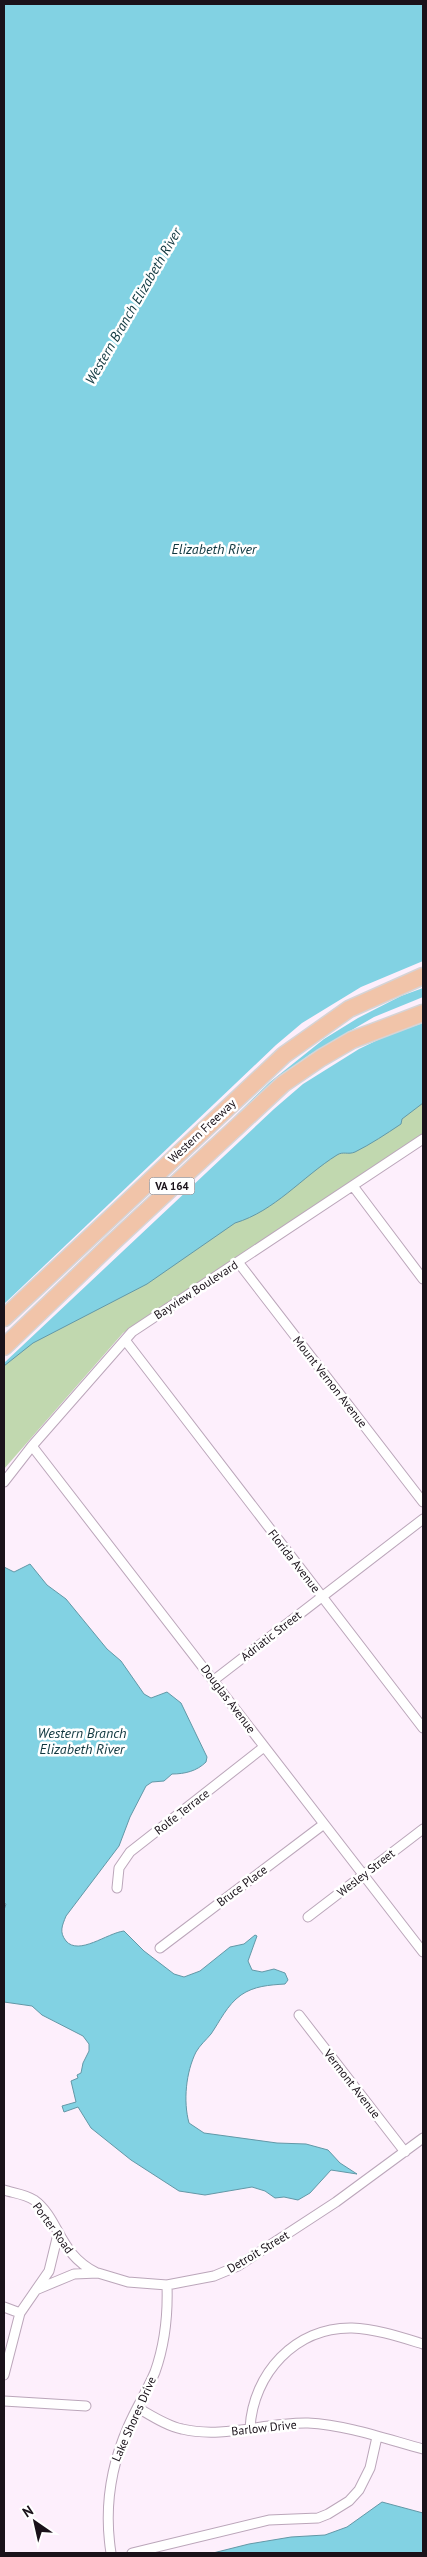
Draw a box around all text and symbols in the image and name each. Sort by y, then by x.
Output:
water label: Western Branch Elizabeth River [81,223,186,387]
water label: Elizabeth River [172,540,258,558]
street label: Western Freeway [165,1095,239,1166]
road number: VA 164 [150,1178,194,1194]
street label: Bayview Boulevard [151,1257,240,1322]
street label: Mount Vernon Avenue [290,1333,371,1430]
street label: Florida Avenue [265,1526,324,1595]
street label: Adriatic Street [237,1607,304,1664]
street label: Douglas Avenue [198,1661,259,1736]
water label: Western Branch Elizabeth River [38,1724,126,1758]
street label: Rolfe Terrace [151,1785,212,1838]
street label: Wesley Street [334,1845,397,1900]
street label: Bruce Place [213,1862,270,1909]
street label: Vermont Avenue [320,2045,384,2121]
street label: Porter Road [30,2199,77,2256]
street label: Detroit Street [224,2227,291,2276]
street label: Lake Shores Drive [108,2374,159,2464]
street label: Barlow Drive [231,2417,297,2438]
north arrow [10,2497,60,2547]
text: N [19,2501,37,2521]

